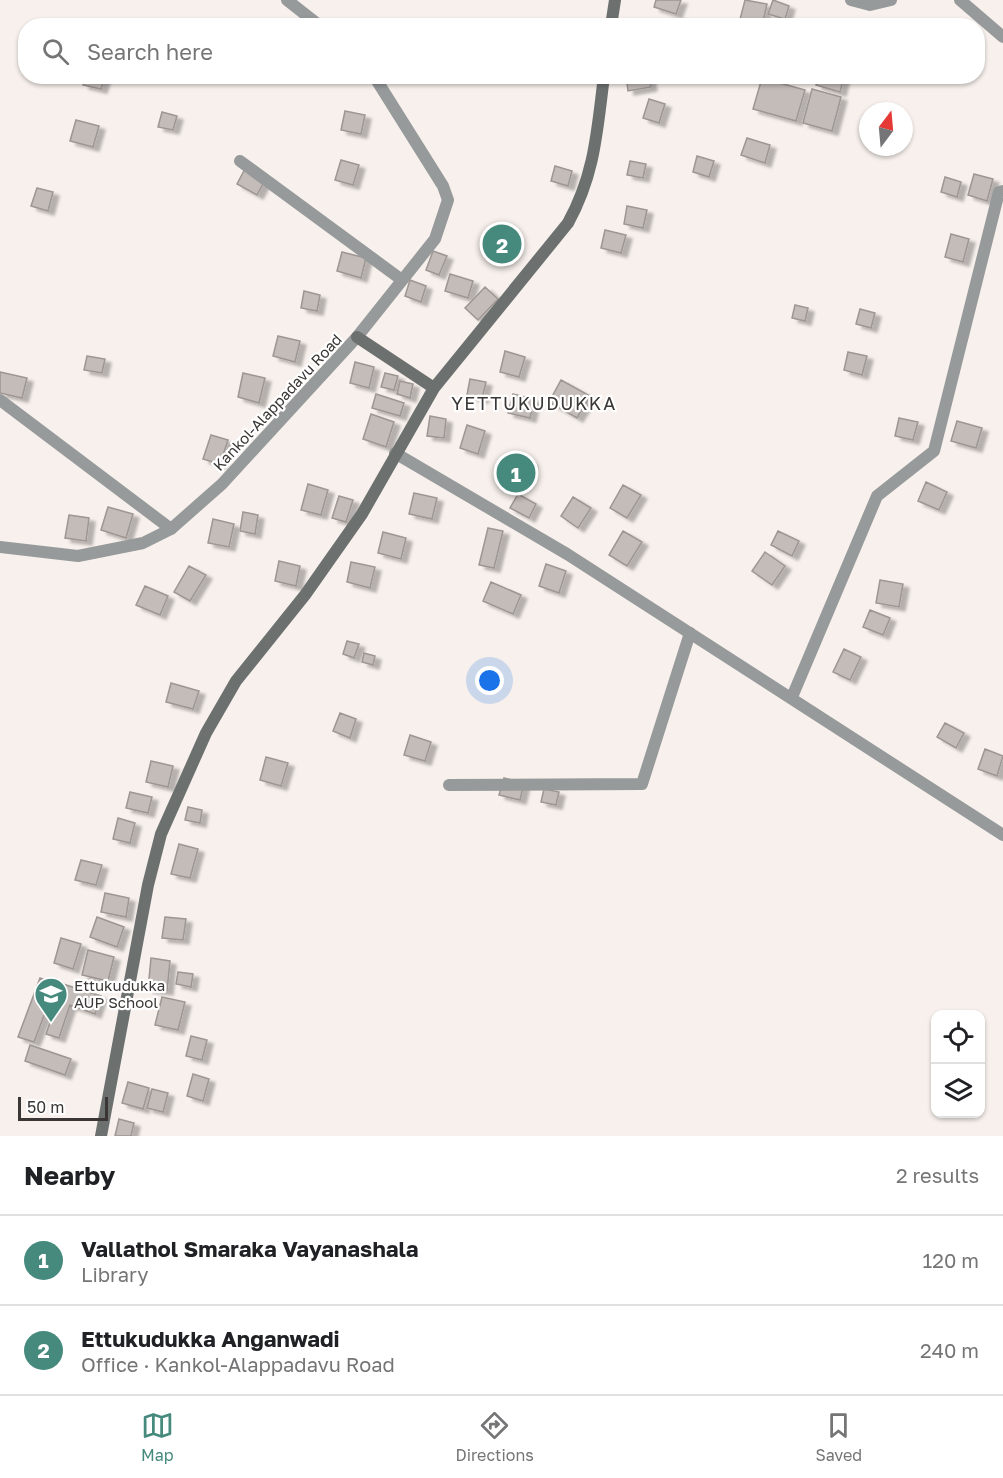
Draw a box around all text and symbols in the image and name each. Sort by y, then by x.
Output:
search box [18,18,985,84]
icon: search [39,35,72,68]
text: Search here [87,38,213,65]
north arrow [859,102,913,156]
pin: 2 [482,222,522,266]
street label: Kankol-Alappadavu Road [209,330,345,474]
district label: YETTUKUDUKKA [451,392,617,414]
pin: 1 [496,450,536,496]
your location [475,666,504,695]
school or university icon: Ettukudukka AUP School [33,976,69,1023]
place label: Ettukudukka AUP School [74,976,165,1011]
map controls [931,1010,985,1118]
button: locate [931,1010,985,1064]
button: layers [931,1064,985,1118]
scale bar [18,1094,108,1122]
text: 50 m [27,1097,64,1117]
text: Nearby [24,1160,115,1191]
text: 2 results [896,1163,979,1187]
text: Vallathol Smaraka Vayanashala [81,1235,419,1262]
text: 1 [38,1248,49,1272]
text: 120 m [923,1248,979,1272]
text: Library [81,1262,149,1286]
text: Ettukudukka Anganwadi [81,1325,340,1352]
text: 2 [37,1338,50,1362]
text: 240 m [920,1338,979,1362]
text: Office · Kankol-Alappadavu Road [81,1352,395,1376]
tab: Map [141,1409,174,1465]
tab: Directions [456,1409,534,1465]
tab: Saved [815,1409,862,1465]

